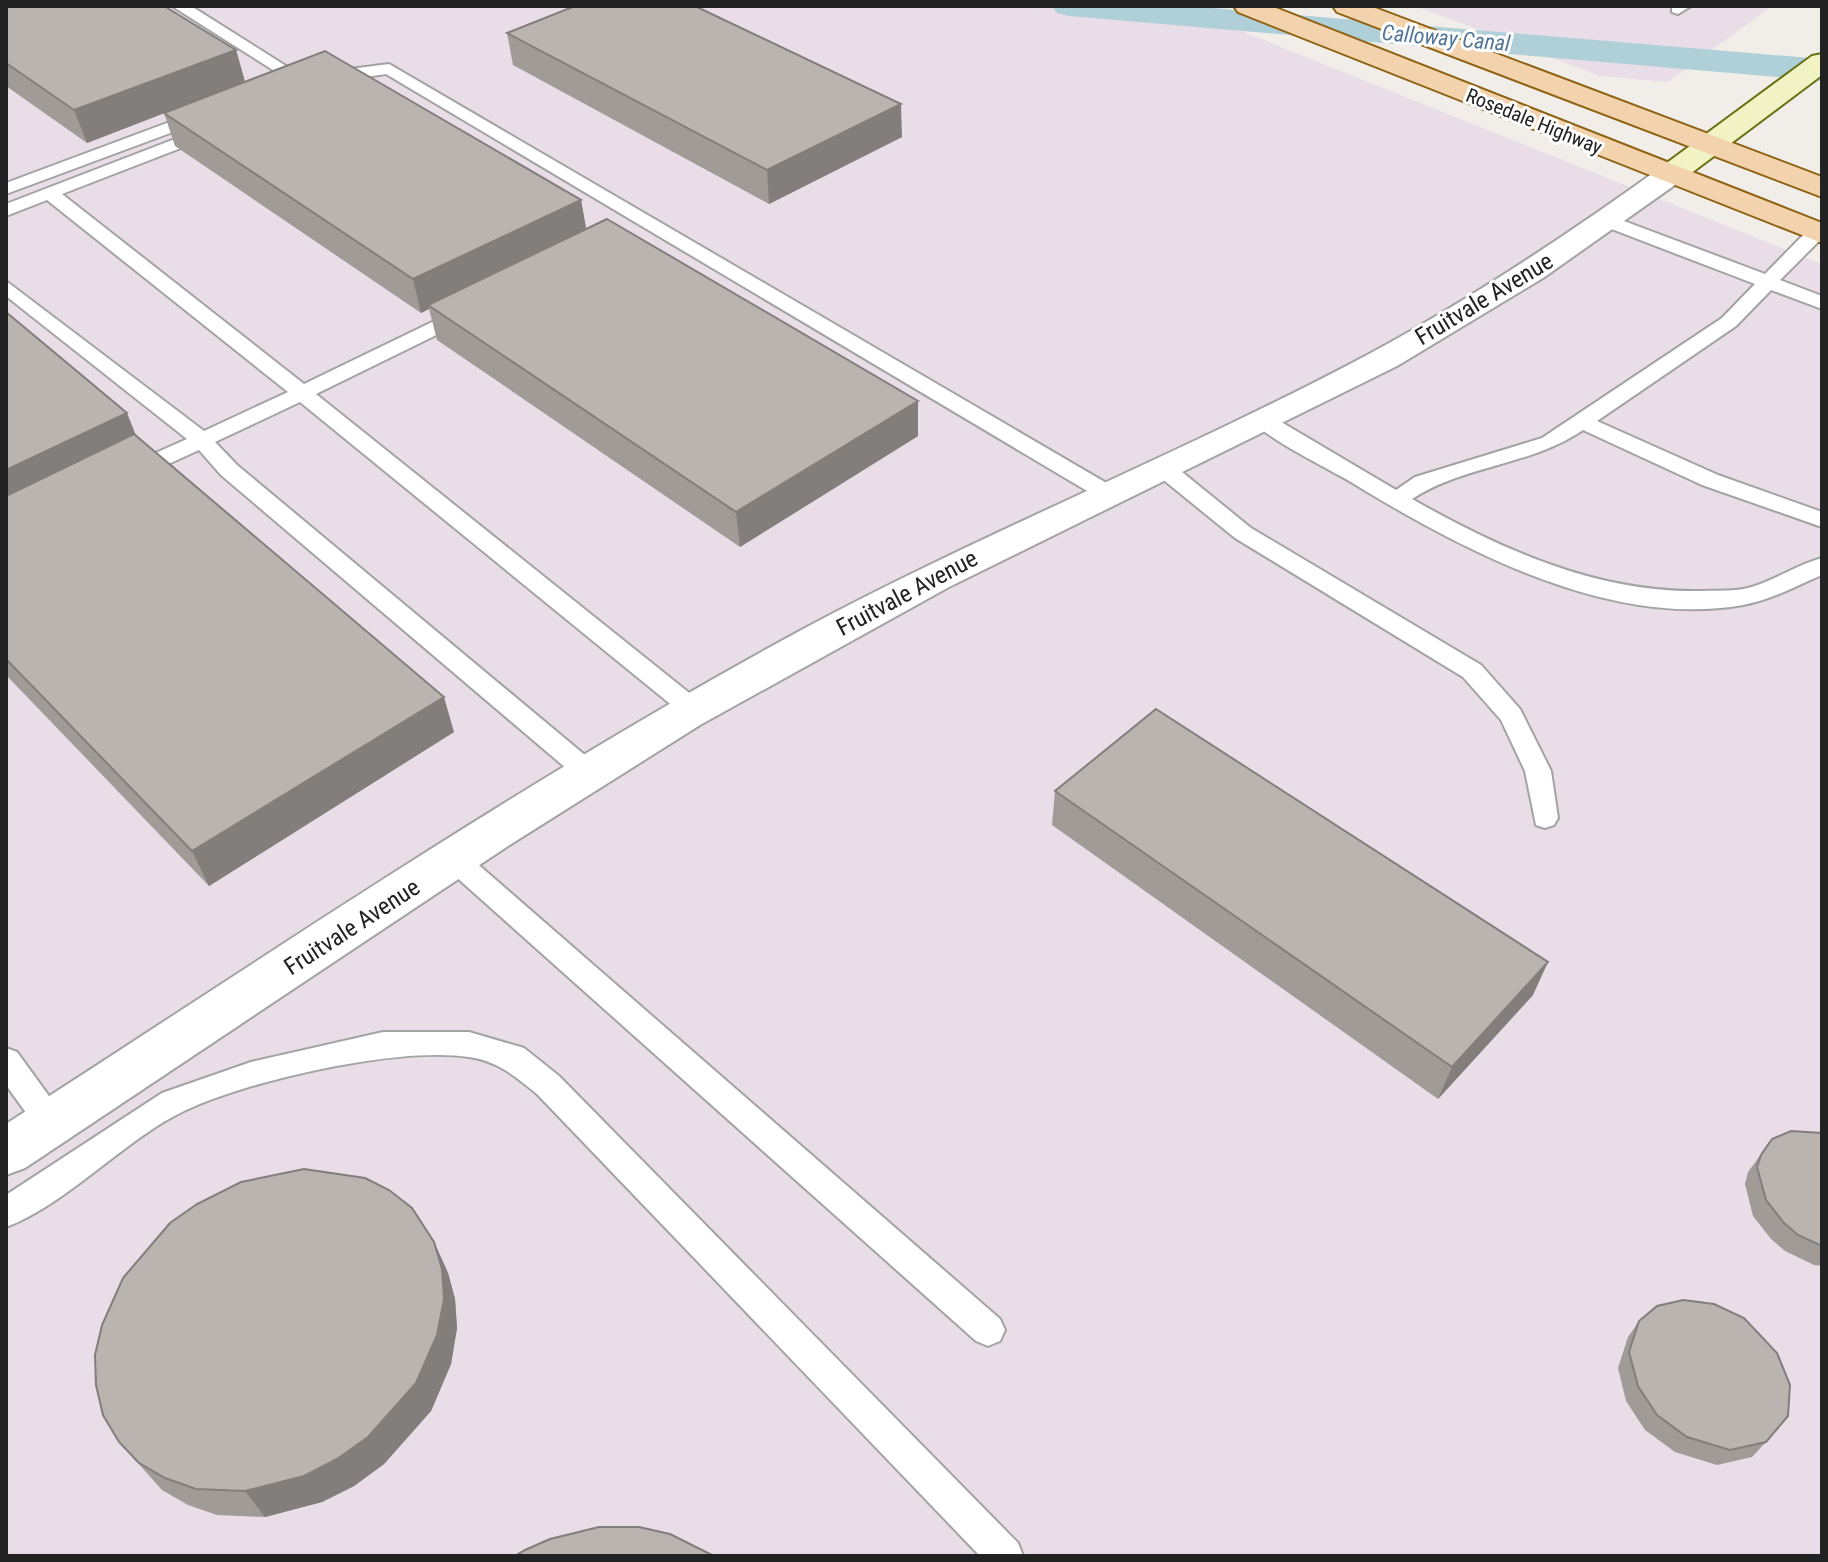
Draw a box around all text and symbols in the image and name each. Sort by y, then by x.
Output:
water label: Calloway Canal [1381,20,1512,56]
street label: Rosedale Highway [1463,83,1605,159]
street label: Fruitvale Avenue [1410,247,1558,351]
street label: Fruitvale Avenue [832,544,982,642]
street label: Fruitvale Avenue [279,873,425,981]

